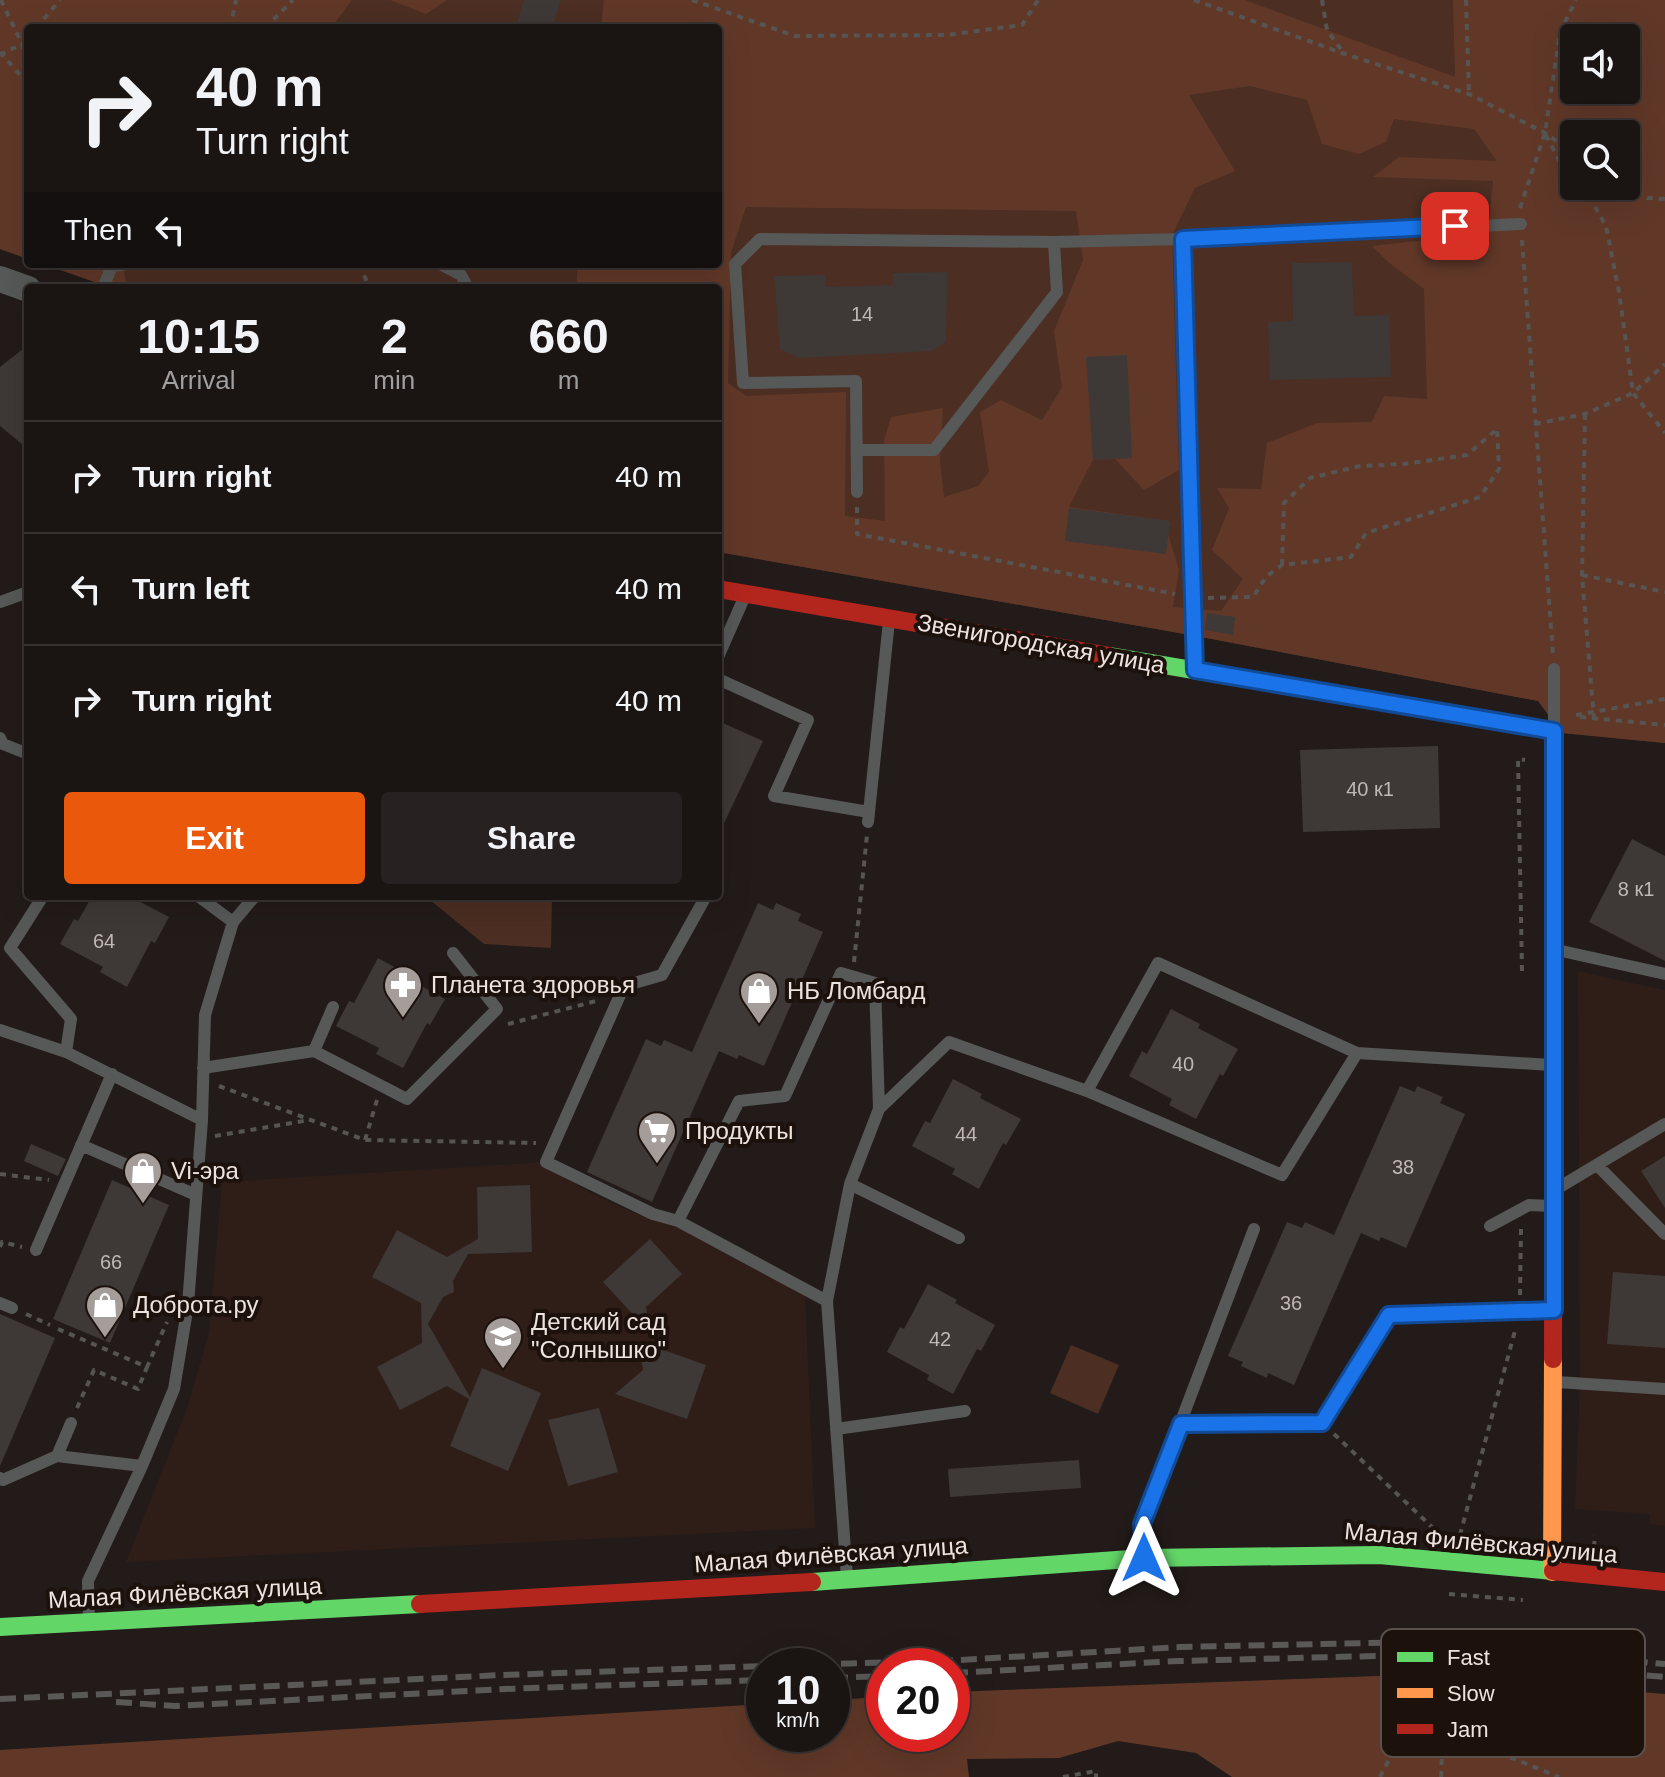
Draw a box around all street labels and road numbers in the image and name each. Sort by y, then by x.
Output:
street label: Звенигородская улица [915,608,1168,679]
street label: Малая Филёвская улица [1343,1517,1619,1568]
street label: Малая Филёвская улица [693,1531,969,1578]
street label: Малая Филёвская улица [47,1572,323,1613]

